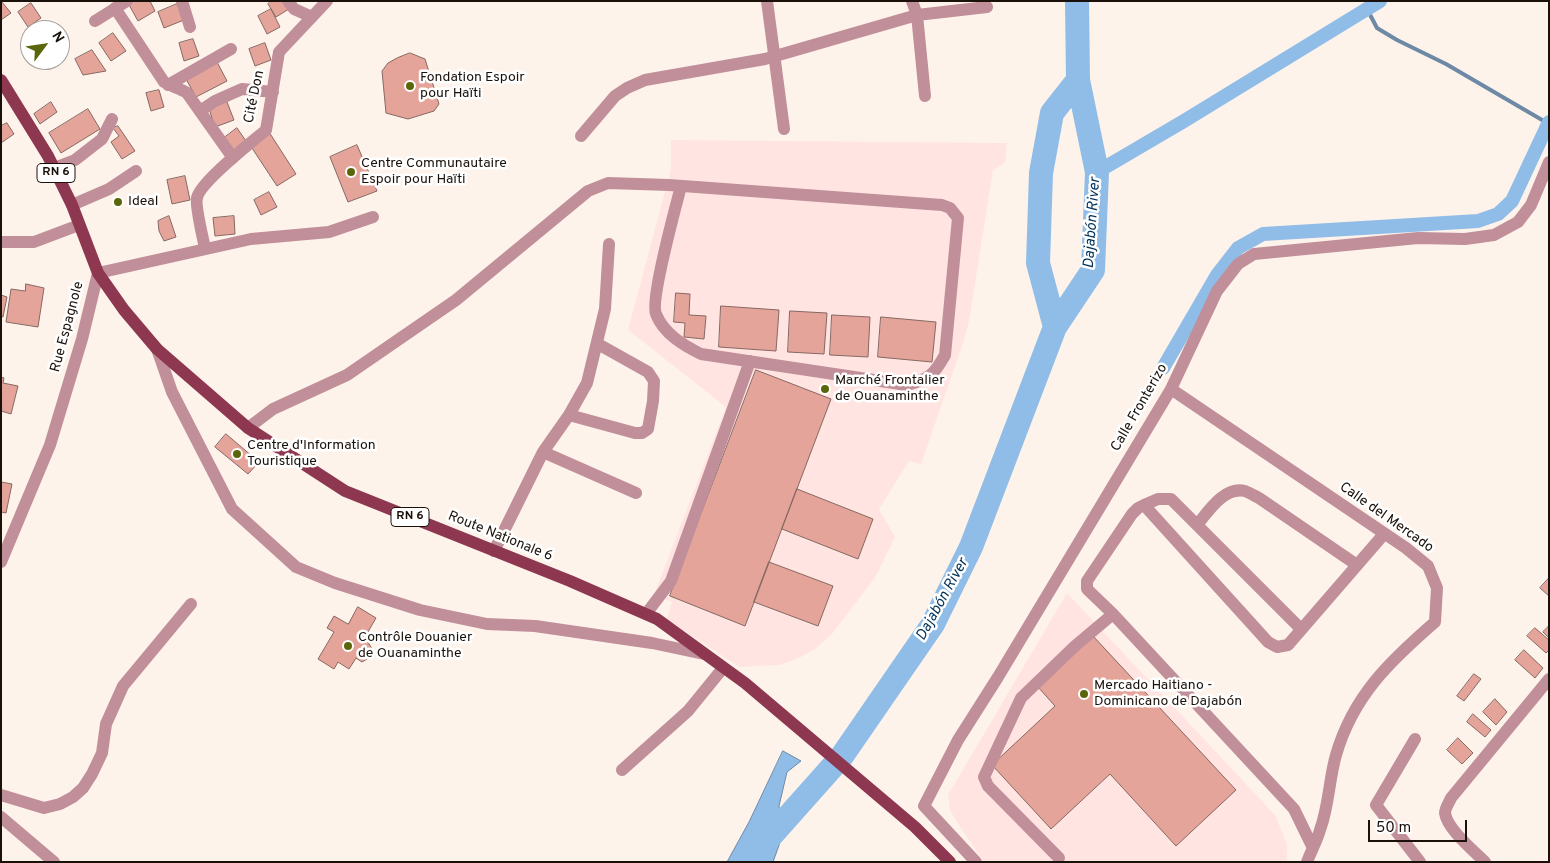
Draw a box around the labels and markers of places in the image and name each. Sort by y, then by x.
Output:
place label: Fondation Espoir pour Haïti [420,70,525,102]
marker: Fondation Espoir pour Haïti [404,80,416,92]
place label: Centre Communautaire Espoir pour Haïti [361,156,507,188]
marker: Centre Communautaire Espoir pour Haïti [345,166,357,178]
place label: Ideal [128,194,158,210]
marker: Ideal [112,196,124,208]
place label: Marché Frontalier de Ouanaminthe [835,373,945,406]
marker: Marché Frontalier de Ouanaminthe [819,383,831,395]
place label: Centre d'Information Touristique [247,438,376,471]
marker: Centre d'Information Touristique [231,448,243,460]
place label: Contrôle Douanier de Ouanaminthe [358,630,472,662]
marker: Contrôle Douanier de Ouanaminthe [342,640,354,652]
place label: Mercado Haitiano - Dominicano de Dajabón [1094,678,1242,710]
marker: Mercado Haitiano - Dominicano de Dajabón [1078,688,1090,700]

